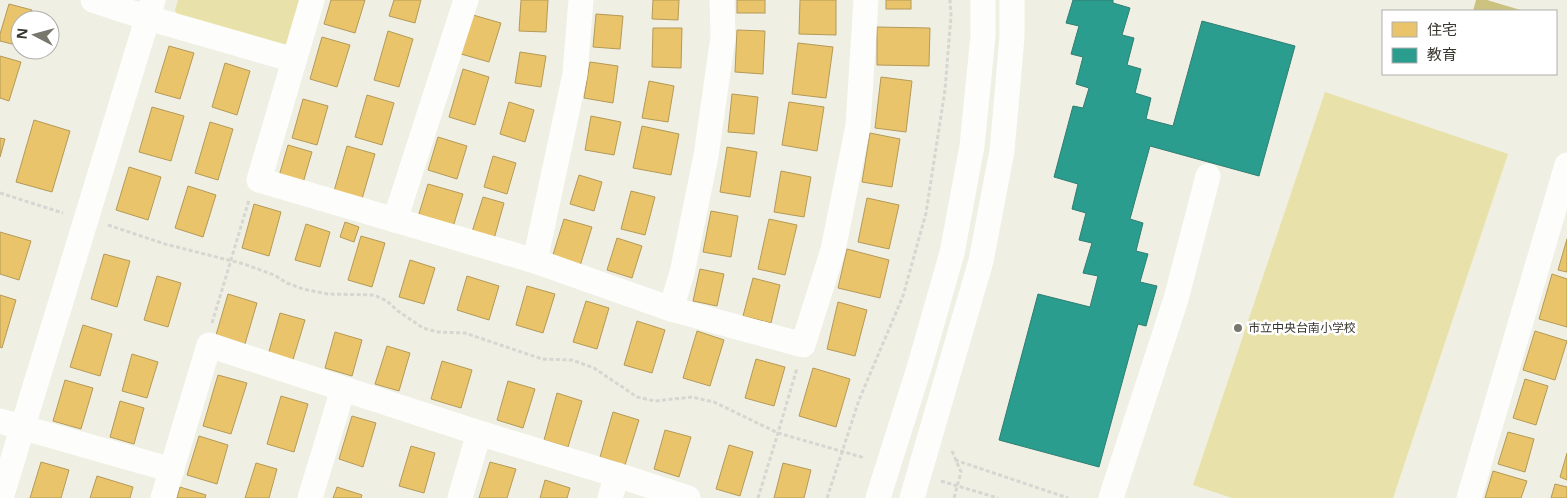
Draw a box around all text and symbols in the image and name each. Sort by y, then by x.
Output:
north arrow [10,10,60,60]
legend [1382,10,1557,75]
text: 住宅 [1427,19,1457,39]
text: N [12,27,32,40]
text: 教育 [1427,44,1457,64]
place label: 市立中央台南小学校 [1248,319,1356,336]
marker: 市立中央台南小学校 [1232,322,1244,334]

